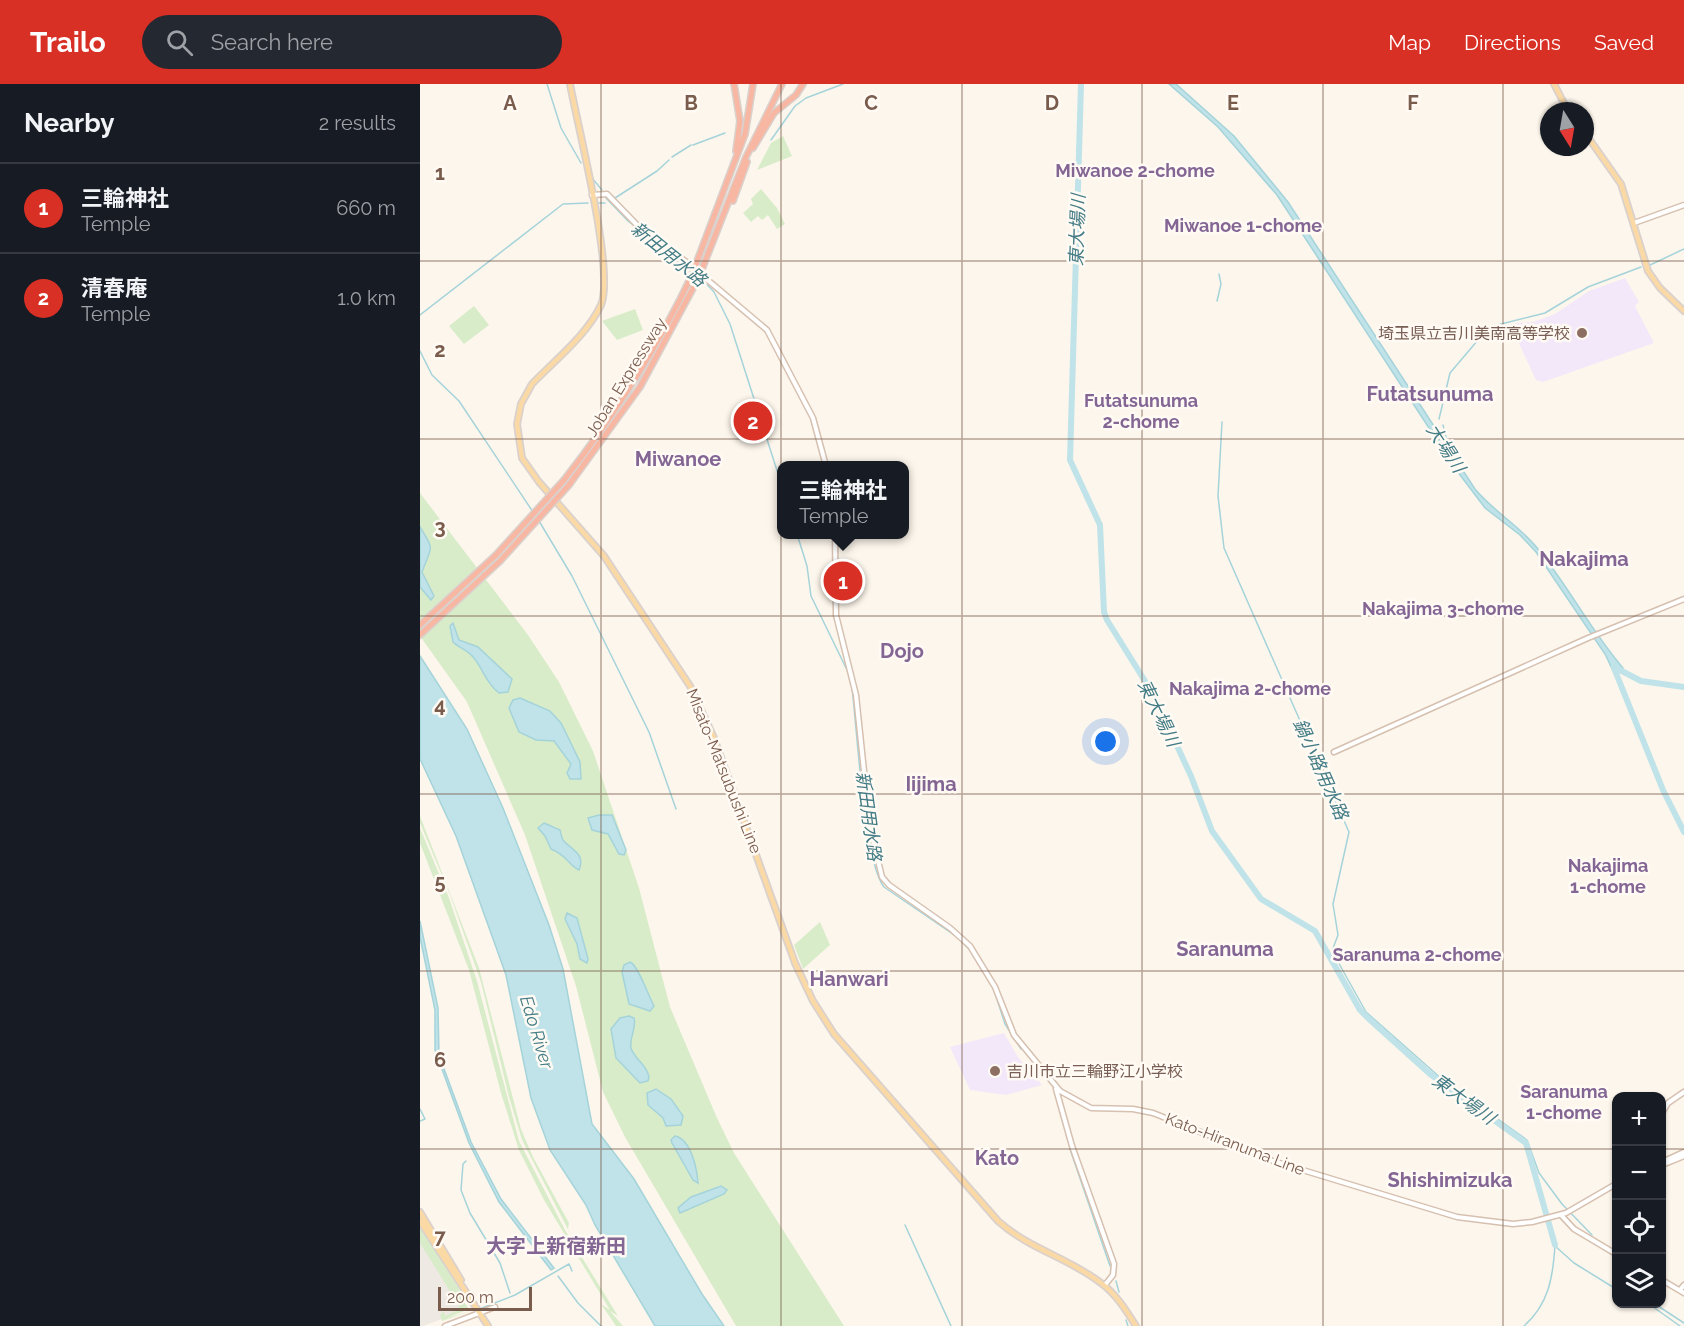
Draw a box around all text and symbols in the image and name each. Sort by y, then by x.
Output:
search box [142,15,562,69]
text: Trailo [30,26,106,59]
icon: search [163,26,196,59]
text: Search here [211,29,333,55]
text: Map [1388,30,1431,55]
text: Directions [1464,30,1561,55]
text: Saved [1594,30,1654,55]
text: A [503,91,517,115]
text: B [684,91,698,115]
text: C [864,91,878,115]
text: D [1045,91,1059,115]
text: E [1227,91,1239,115]
text: F [1407,91,1419,115]
north arrow [1540,102,1594,156]
text: Nearby [24,108,114,138]
text: 2 results [319,111,396,135]
district label: Miwanoe 2-chome [1055,160,1215,181]
text: 1 [435,161,445,185]
text: 三輪神社 [81,185,169,211]
water label: 東大場川 [1065,192,1089,266]
text: 1 [39,196,48,220]
text: 660 m [336,196,396,220]
text: Temple [81,212,151,236]
district label: Miwanoe 1-chome [1164,215,1322,236]
water label: 新田用水路 [627,218,712,292]
text: 清春庵 [81,275,147,301]
text: 2 [38,286,49,310]
text: 1.0 km [337,286,396,310]
text: Temple [81,302,151,326]
street label: Joban Expressway [582,314,670,440]
place label: 埼玉県立吉川美南高等学校 [1378,324,1570,343]
marker: 埼玉県立吉川美南高等学校 [1575,326,1589,340]
text: 2 [434,338,446,362]
district label: Futatsunuma [1367,382,1493,406]
district label: Futatsunuma 2-chome [1084,390,1198,432]
pin: 2 [734,398,772,444]
water label: 大場川 [1422,420,1471,478]
district label: Miwanoe [635,447,721,471]
popup [777,461,909,539]
text: 三輪神社 [799,477,887,503]
text: Temple [799,504,869,528]
text: 3 [434,515,446,539]
district label: Nakajima [1539,547,1629,571]
pin: 1 [824,558,862,604]
district label: Nakajima 3-chome [1362,598,1524,619]
district label: Dojo [880,639,924,663]
water label: 東大場川 [1134,676,1185,752]
district label: Nakajima 2-chome [1169,678,1331,699]
street label: Misato-Matsubushi Line [682,686,766,856]
text: 4 [434,693,446,717]
water label: 鍋小路用水路 [1289,715,1353,824]
your location [1091,727,1120,756]
water label: 新田用水路 [852,770,886,864]
district label: Iijima [905,772,957,796]
district label: Nakajima 1-chome [1568,855,1648,897]
text: 5 [434,870,446,894]
district label: Saranuma [1176,937,1274,961]
district label: Saranuma 2-chome [1332,944,1502,965]
district label: Hanwari [810,967,888,991]
water label: Edo River [516,993,558,1072]
text: 6 [434,1048,446,1072]
place label: 吉川市立三輪野江小学校 [1007,1062,1183,1081]
marker: 吉川市立三輪野江小学校 [988,1064,1002,1078]
water label: 東大場川 [1429,1069,1501,1130]
district label: Saranuma 1-chome [1520,1081,1608,1123]
map controls [1612,1092,1666,1308]
button: + [1612,1092,1666,1146]
street label: Kato-Hiranuma Line [1163,1109,1307,1179]
district label: Kato [975,1146,1019,1170]
button: − [1612,1146,1666,1200]
district label: Shishimizuka [1388,1168,1512,1192]
button: locate [1612,1200,1666,1254]
text: 7 [434,1225,446,1249]
district label: 大字上新宿新田 [486,1234,626,1258]
button: layers [1612,1254,1666,1308]
scale bar [438,1284,532,1312]
text: 200 m [447,1288,494,1307]

